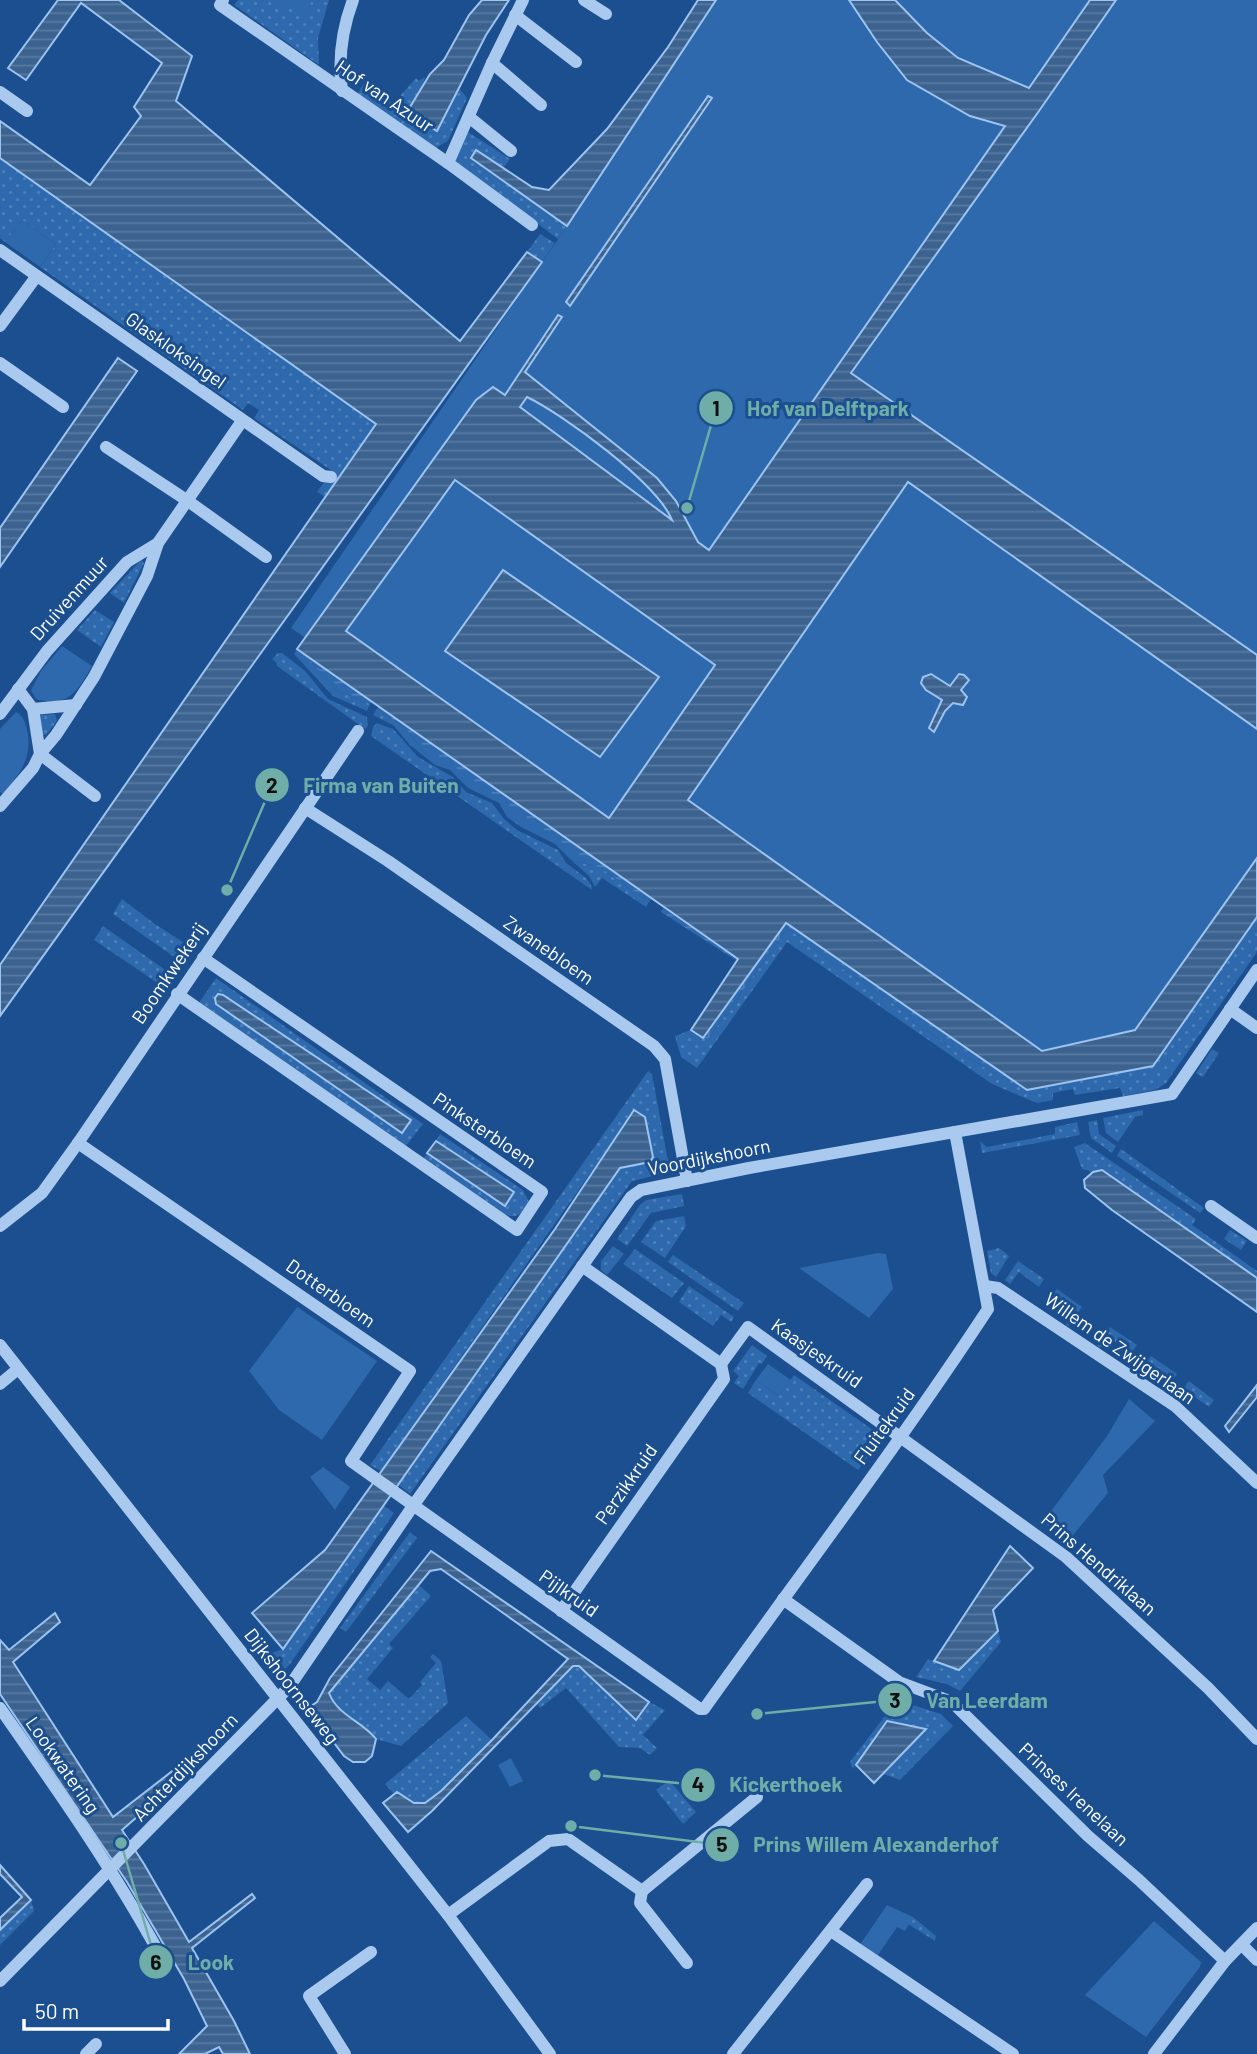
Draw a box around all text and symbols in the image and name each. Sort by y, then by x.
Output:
street label: Hof van Azuur [332,54,439,137]
street label: Glaskloksingel [122,306,231,393]
callout: Hof van Delftpark [698,387,923,429]
text: 1 [712,395,720,420]
text: Hof van Delftpark [747,395,909,420]
street label: Druivenmuur [25,551,113,645]
callout: Firma van Buiten [255,764,473,806]
text: 2 [266,772,278,797]
text: Firma van Buiten [303,772,459,797]
street label: Zwanebloem [500,910,599,989]
street label: Boomkwekerij [126,918,211,1028]
street label: Pinksterbloem [429,1087,541,1173]
street label: Voordijkshoorn [646,1133,772,1180]
street label: Dotterbloem [282,1253,380,1332]
street label: Willem de Zwijgerlaan [1040,1287,1200,1408]
street label: Kaasjeskruid [767,1313,867,1392]
street label: Fluitekruid [848,1383,919,1468]
street label: Perzikkruid [590,1439,662,1528]
street label: Prins Hendriklaan [1037,1508,1161,1620]
street label: Pijlkruid [535,1564,603,1621]
street label: Dijkshoornseweg [240,1623,345,1748]
callout: Van Leerdam [877,1679,1062,1721]
text: 3 [889,1687,901,1712]
text: Van Leerdam [926,1687,1048,1712]
street label: Achterdijkshoorn [127,1708,242,1826]
street label: Lookwatering [22,1712,105,1818]
street label: Prinses Irenelaan [1015,1737,1134,1850]
callout: Kickerthoek [680,1764,857,1806]
text: 4 [692,1771,704,1796]
text: Kickerthoek [729,1771,843,1796]
callout: Prins Willem Alexanderhof [704,1824,1013,1866]
text: 5 [716,1831,728,1856]
text: Prins Willem Alexanderhof [753,1831,999,1856]
callout: Look [138,1941,248,1983]
text: 6 [150,1949,162,1974]
text: Look [188,1949,234,1974]
scale bar [24,1988,168,2032]
text: 50 m [35,1998,79,2023]

